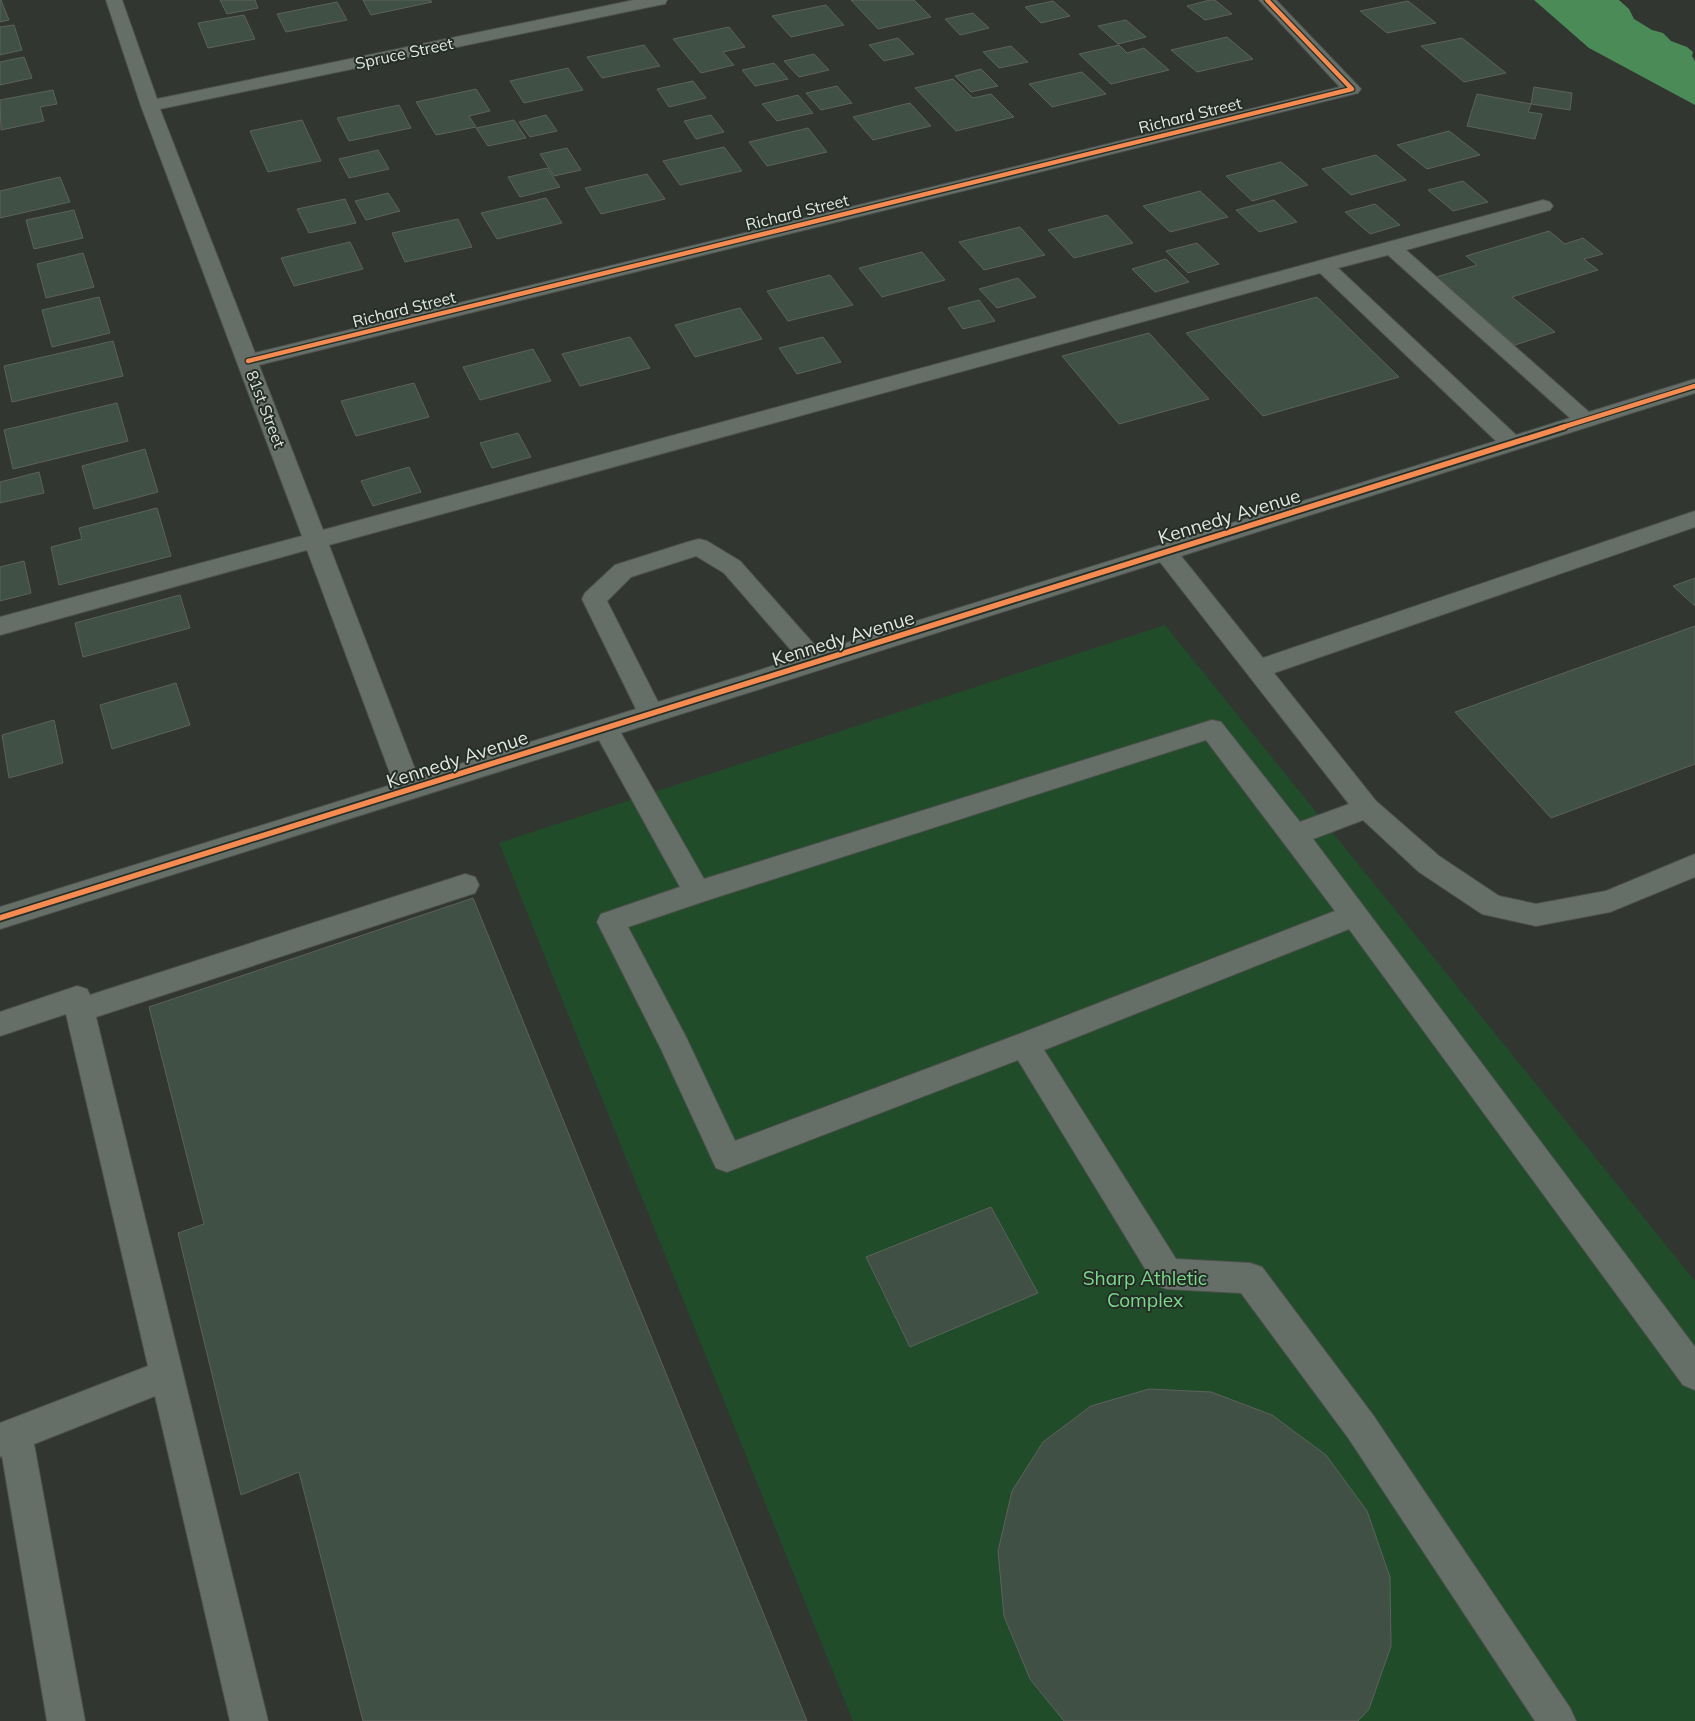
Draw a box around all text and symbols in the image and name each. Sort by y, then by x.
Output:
street label: Spruce Street [353,33,455,73]
street label: Richard Street [1136,92,1244,137]
street label: Richard Street [743,189,851,234]
street label: Richard Street [350,286,458,331]
street label: 81st Street [242,368,290,451]
street label: Kennedy Avenue [1155,483,1303,549]
street label: Kennedy Avenue [769,605,917,671]
street label: Kennedy Avenue [383,725,531,793]
park label: Sharp Athletic Complex [1083,1266,1207,1312]

